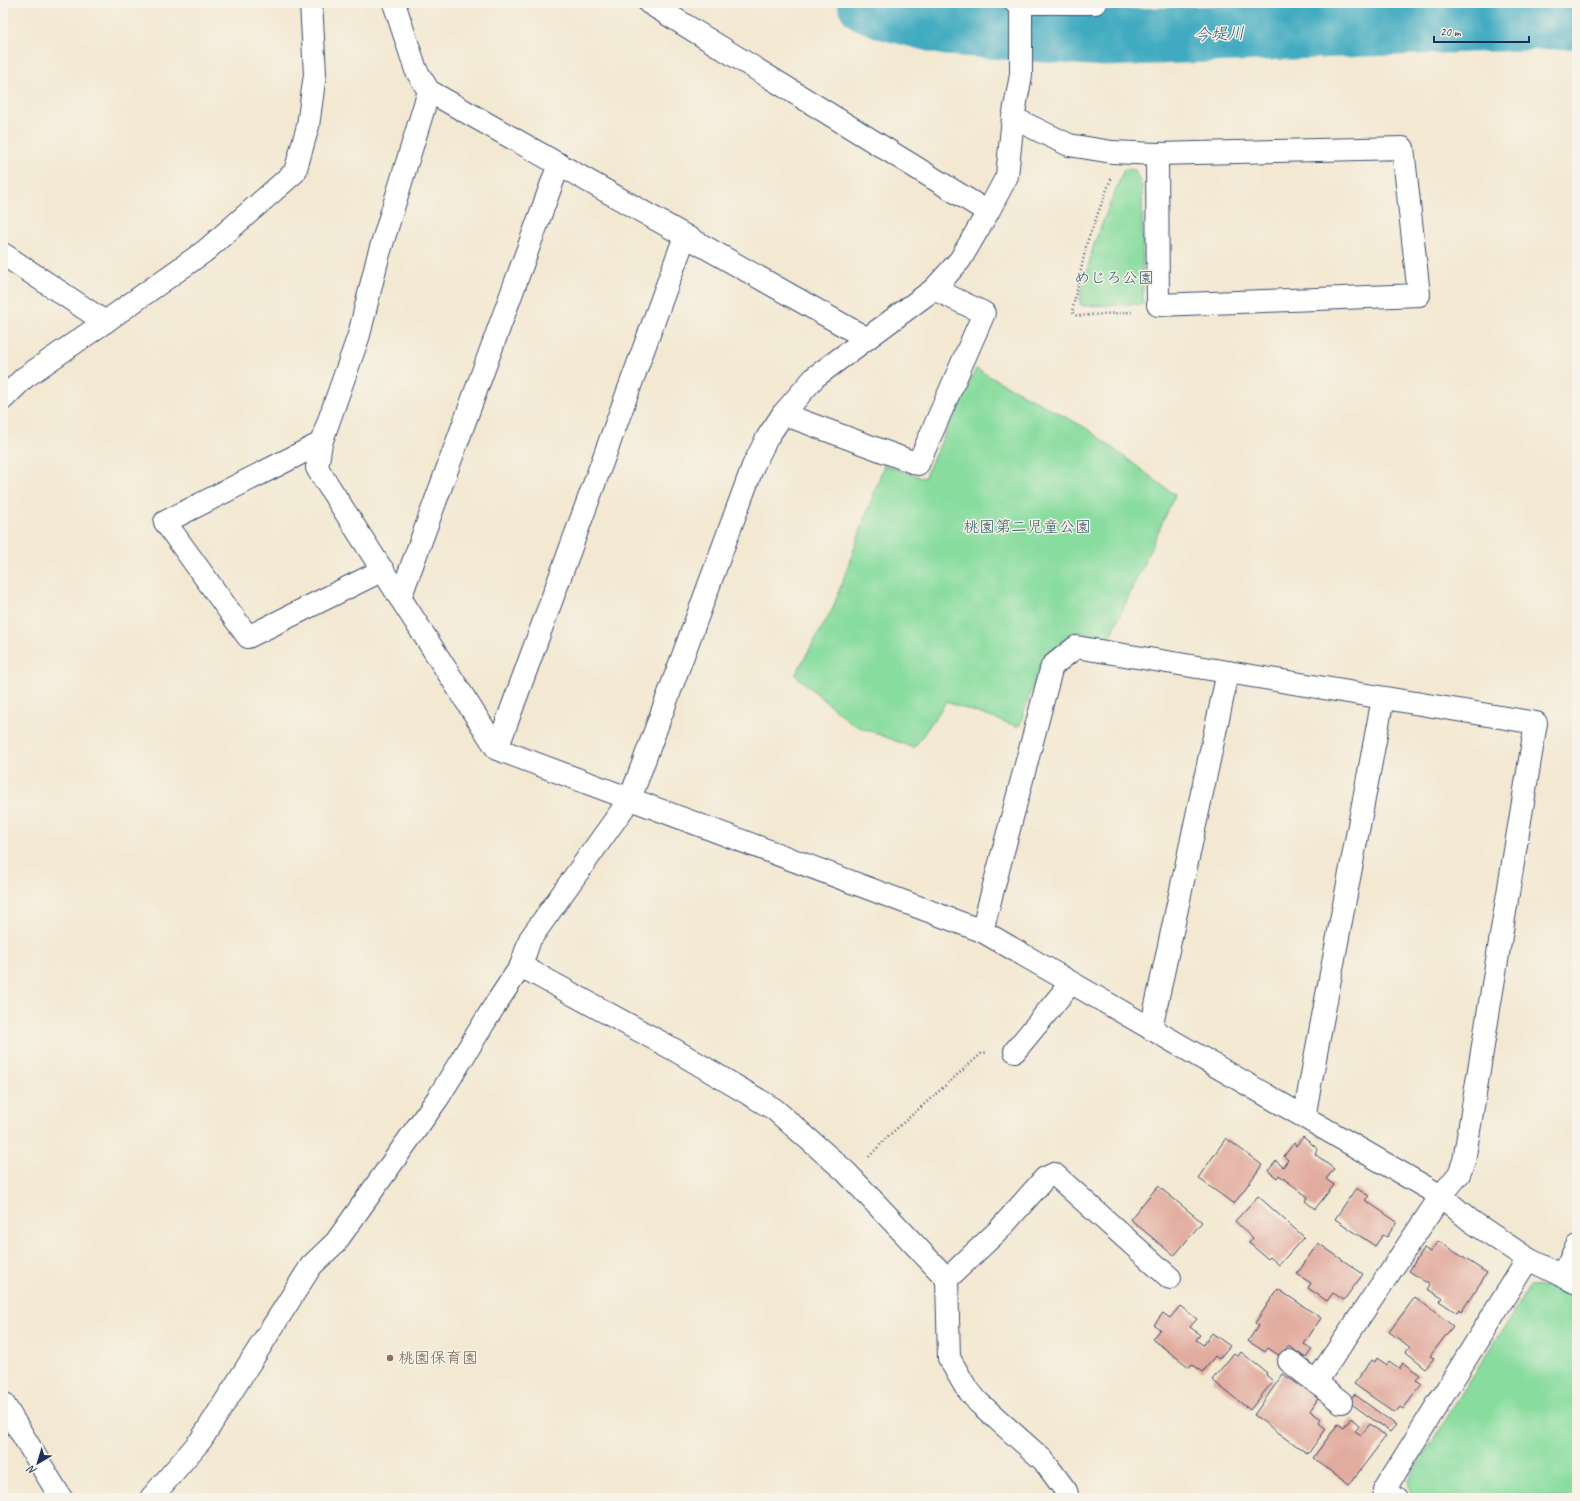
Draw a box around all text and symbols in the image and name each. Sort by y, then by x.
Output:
scale bar [1434,18,1529,44]
water label: 今堤川 [1193,23,1245,45]
text: 20 m [1440,24,1462,40]
park label: めじろ公園 [1074,268,1154,288]
park label: 桃園第二児童公園 [963,517,1091,537]
place label: 桃園保育園 [398,1348,478,1368]
marker: 桃園保育園 [385,1353,395,1363]
north arrow [18,1443,58,1483]
text: N [23,1462,39,1478]

